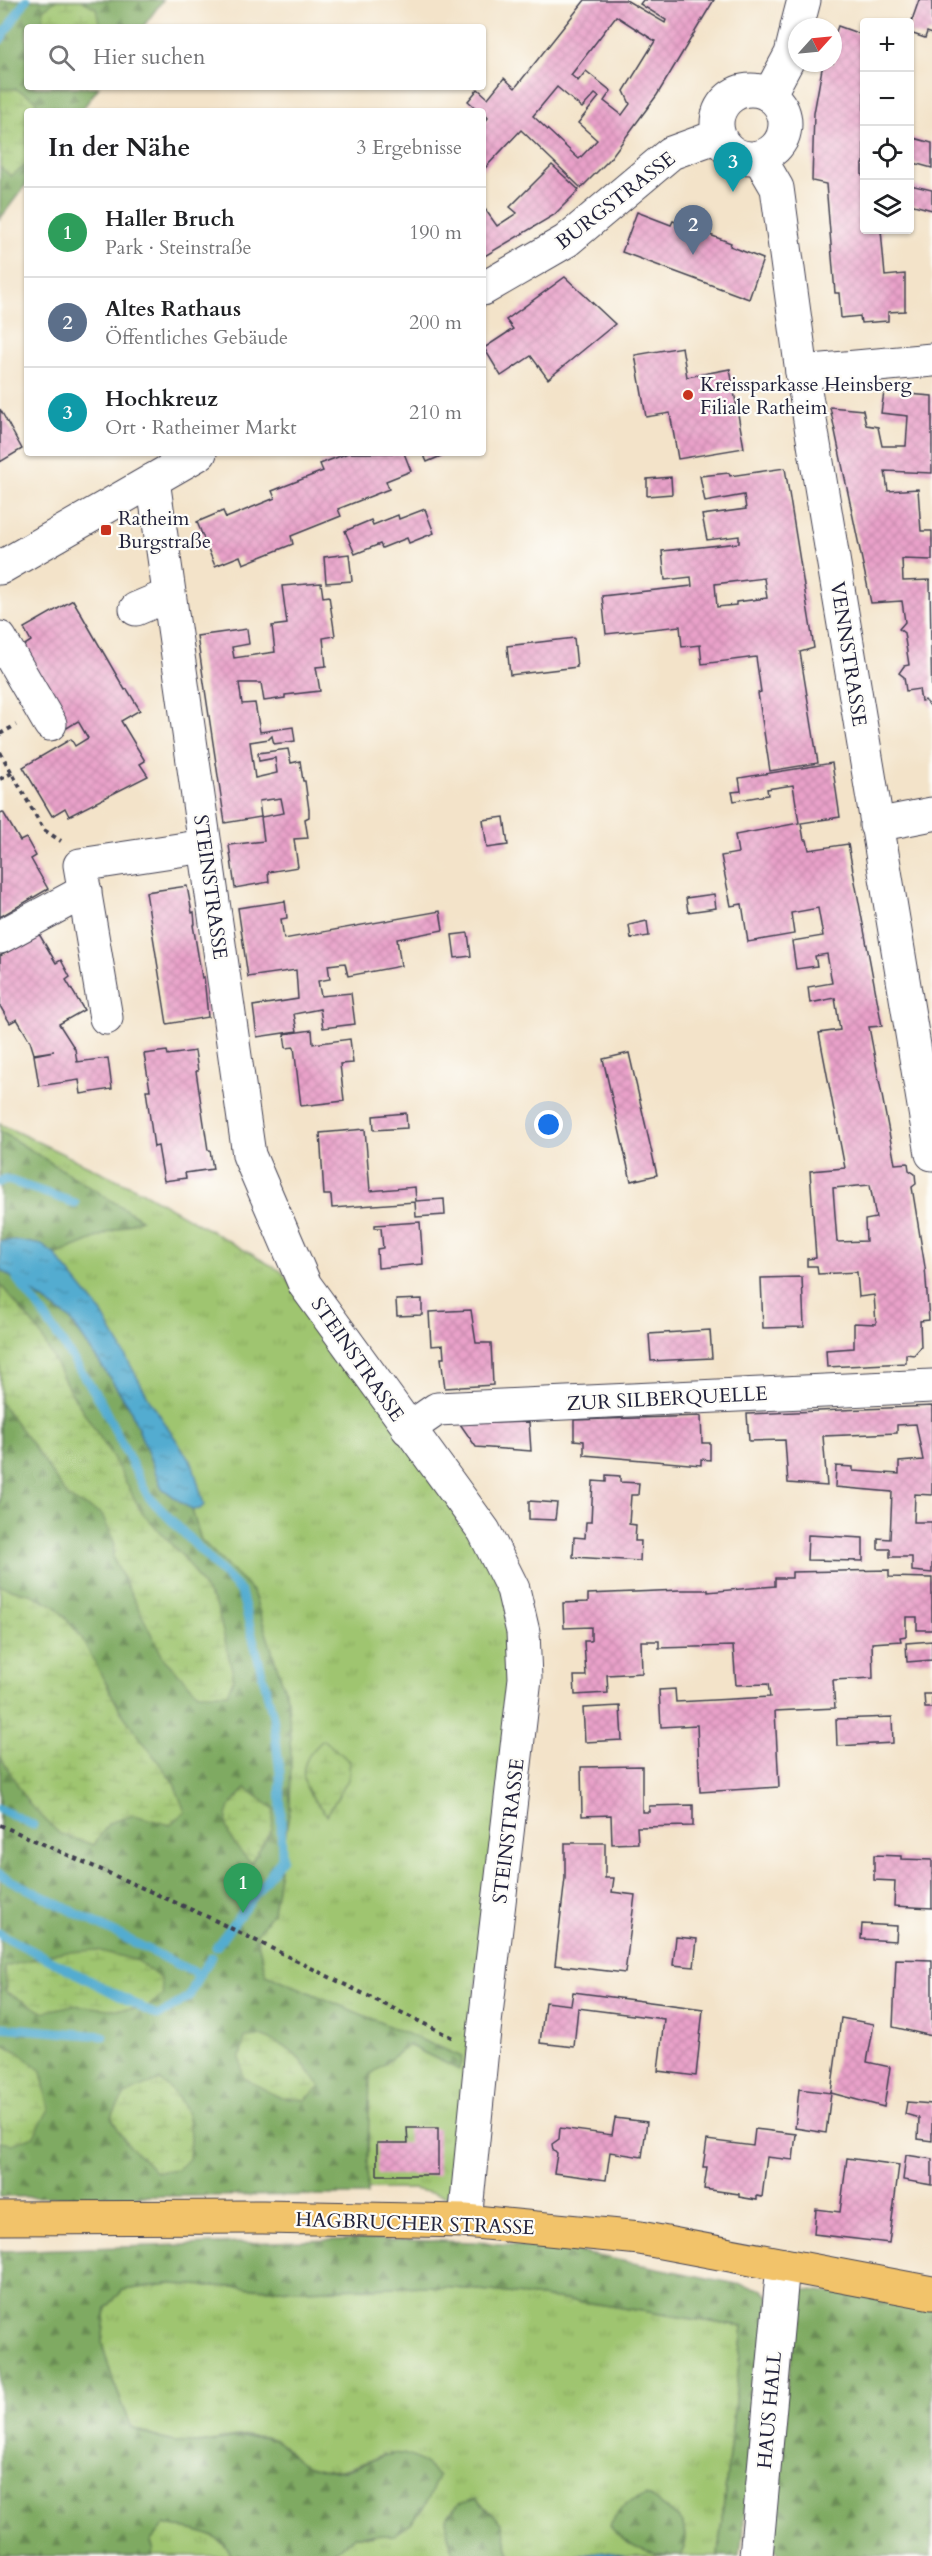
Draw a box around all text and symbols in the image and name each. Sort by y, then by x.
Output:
north arrow [788,18,842,72]
map controls [860,18,914,234]
button: + [860,18,914,72]
search box [24,24,486,90]
icon: search [45,41,78,74]
text: Hier suchen [93,42,206,72]
button: − [860,72,914,126]
button: locate [860,126,914,180]
text: In der Nähe [48,130,190,165]
text: 3 Ergebnisse [356,134,462,161]
pin: 3 [714,142,752,192]
street label: BURGSTRASSE [550,145,681,256]
button: layers [860,180,914,234]
text: Haller Bruch [105,204,235,234]
pin: 2 [674,206,712,255]
text: 1 [62,219,73,246]
text: 190 m [409,219,462,246]
text: Park · Steinstraße [105,234,252,261]
text: Altes Rathaus [105,294,241,324]
text: 2 [62,309,73,336]
text: 200 m [409,309,462,336]
text: Öffentliches Gebäude [105,324,288,351]
place label: Kreissparkasse Heinsberg Filiale Ratheim [700,371,913,421]
text: Hochkreuz [105,384,218,414]
marker: Kreissparkasse Heinsberg Filiale Ratheim [681,388,695,402]
text: 3 [62,399,73,426]
text: 210 m [409,399,462,426]
text: Ort · Ratheimer Markt [105,414,297,441]
place label: Ratheim Burgstraße [118,505,211,555]
marker: Ratheim Burgstraße [99,523,113,537]
street label: VENNSTRASSE [824,580,873,728]
street label: STEINSTRASSE [187,813,234,961]
your location [534,1110,563,1139]
street label: STEINSTRASSE [305,1292,411,1427]
street label: ZUR SILBERQUELLE [566,1380,768,1417]
street label: STEINSTRASSE [486,1757,531,1905]
pin: 1 [224,1864,262,1913]
street label: HAGBRUCHER STRASSE [295,2206,535,2241]
street label: HAUS HALL [751,2349,788,2470]

